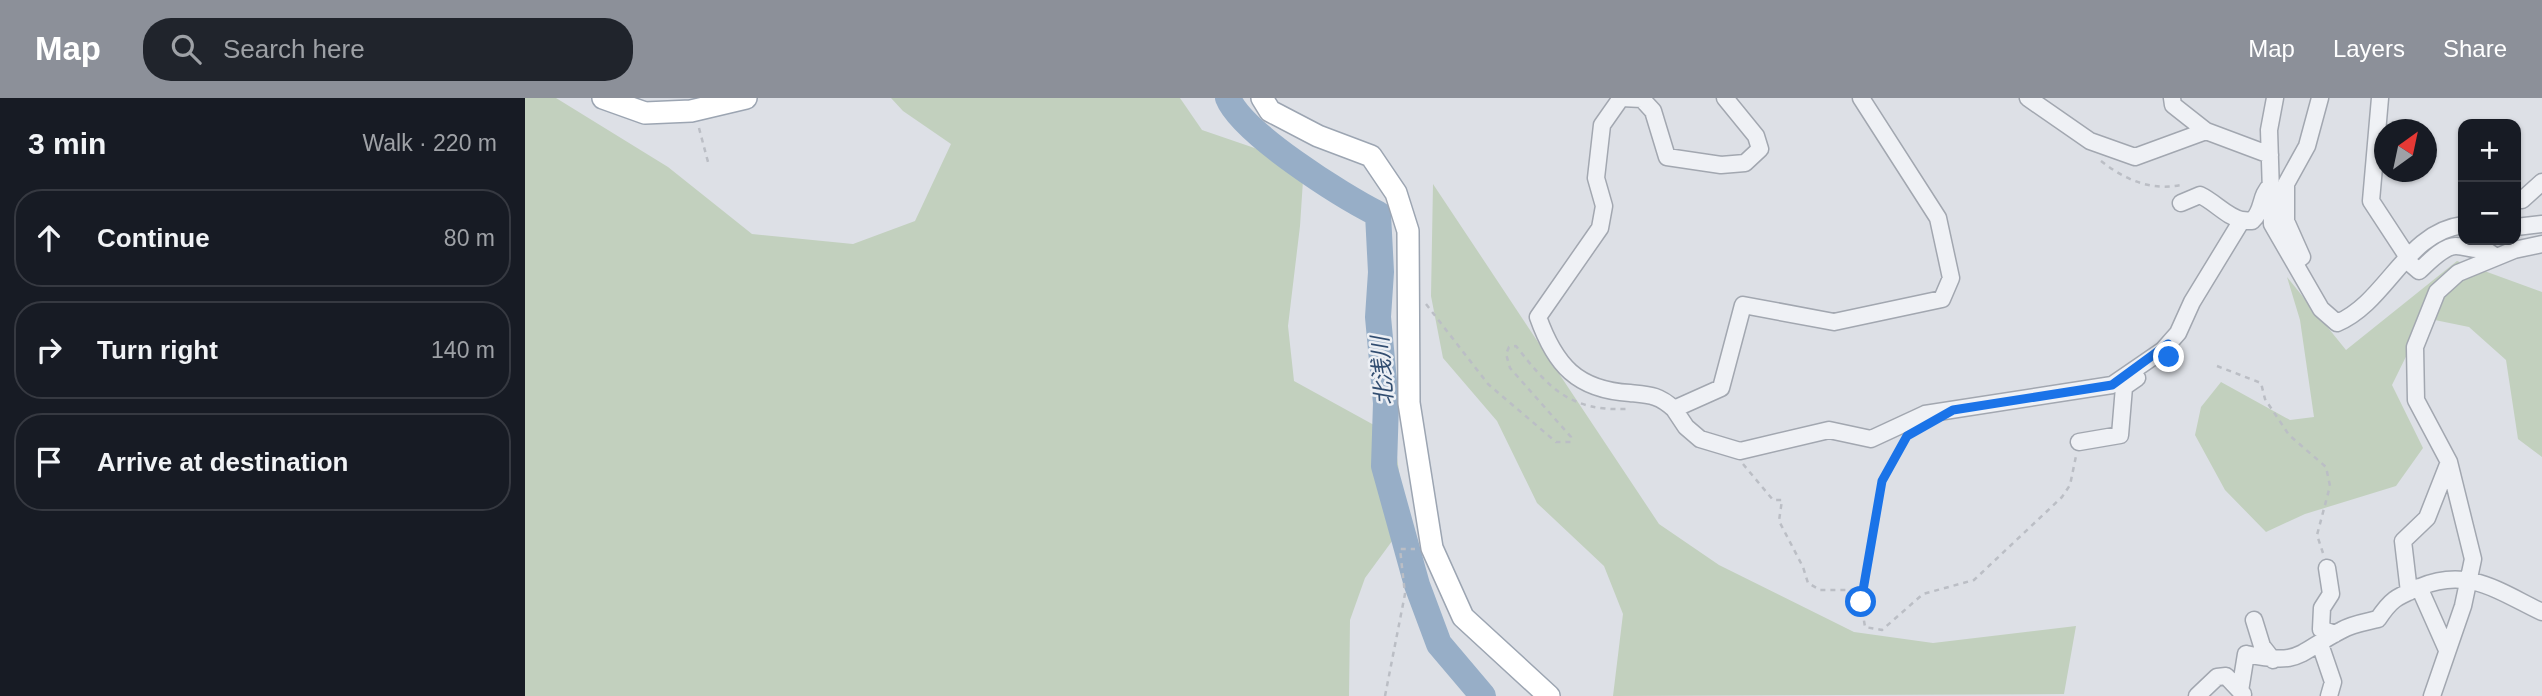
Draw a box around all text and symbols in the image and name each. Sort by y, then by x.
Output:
search box [143,18,633,81]
text: Map [35,30,101,67]
icon: search [167,30,205,68]
text: Search here [223,34,365,64]
text: Map [2248,35,2295,62]
text: Layers [2333,35,2405,62]
text: Share [2443,35,2507,62]
north arrow [2374,119,2437,182]
map controls [2458,119,2521,245]
button: + [2458,119,2521,182]
text: 3 min [28,127,106,160]
text: Walk · 220 m [362,130,497,156]
button: − [2458,182,2521,245]
icon: ahead [30,219,68,257]
text: Continue [97,223,210,253]
text: 80 m [444,225,495,251]
icon: right [30,331,68,369]
water label: 北浅川 [1366,333,1397,406]
text: Turn right [97,335,218,365]
text: 140 m [431,337,495,363]
route end [2153,341,2184,372]
icon: arrive [30,443,68,481]
text: Arrive at destination [97,447,348,477]
route start [1845,586,1876,617]

